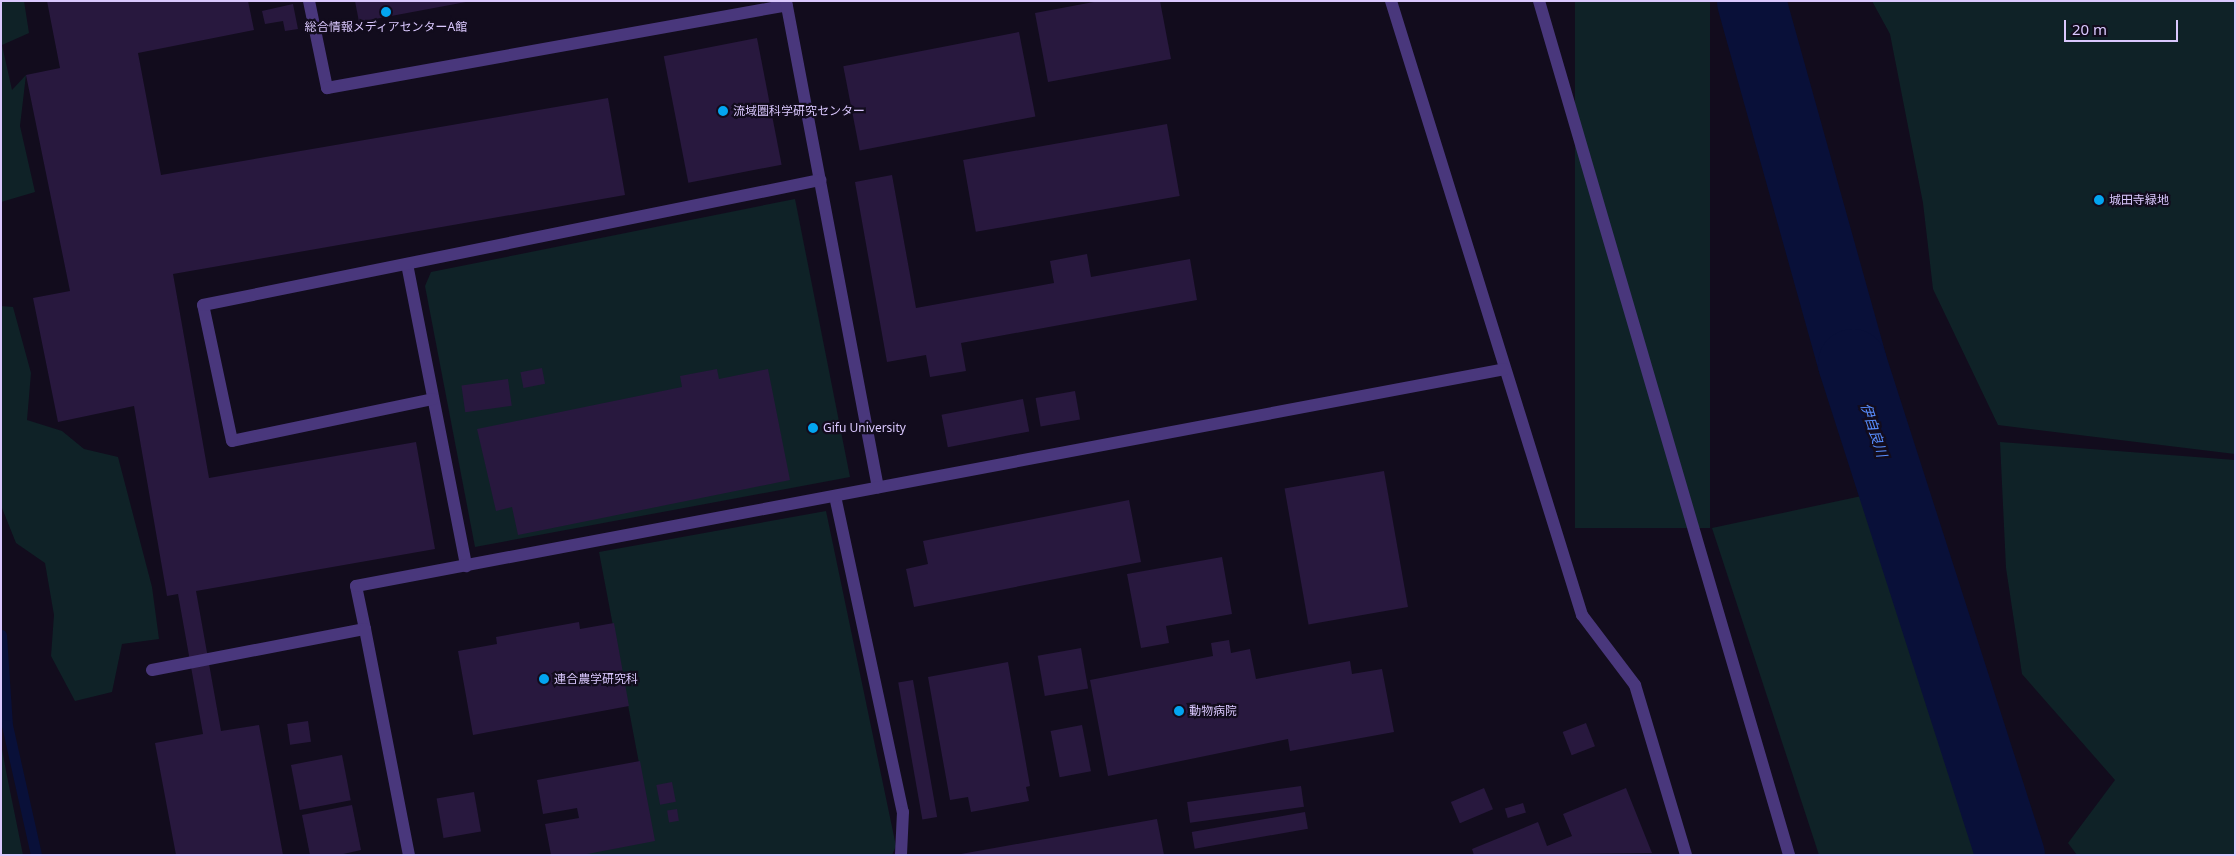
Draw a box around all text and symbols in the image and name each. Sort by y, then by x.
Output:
marker: 総合情報メディアセンターA館 [380,6,392,18]
scale bar [2066,10,2180,42]
text: 20 m [2072,19,2107,39]
place label: 総合情報メディアセンターA館 [304,20,468,34]
place label: 流域圏科学研究センター [733,104,865,118]
marker: 流域圏科学研究センター [717,105,729,117]
place label: 城田寺緑地 [2109,193,2169,207]
marker: 城田寺緑地 [2093,194,2105,206]
water label: 伊自良川 [1857,401,1891,459]
place label: Gifu University [823,421,906,435]
marker: Gifu University [807,422,819,434]
place label: 連合農学研究科 [554,672,638,686]
marker: 連合農学研究科 [538,673,550,685]
place label: 動物病院 [1189,704,1237,718]
marker: 動物病院 [1173,705,1185,717]

